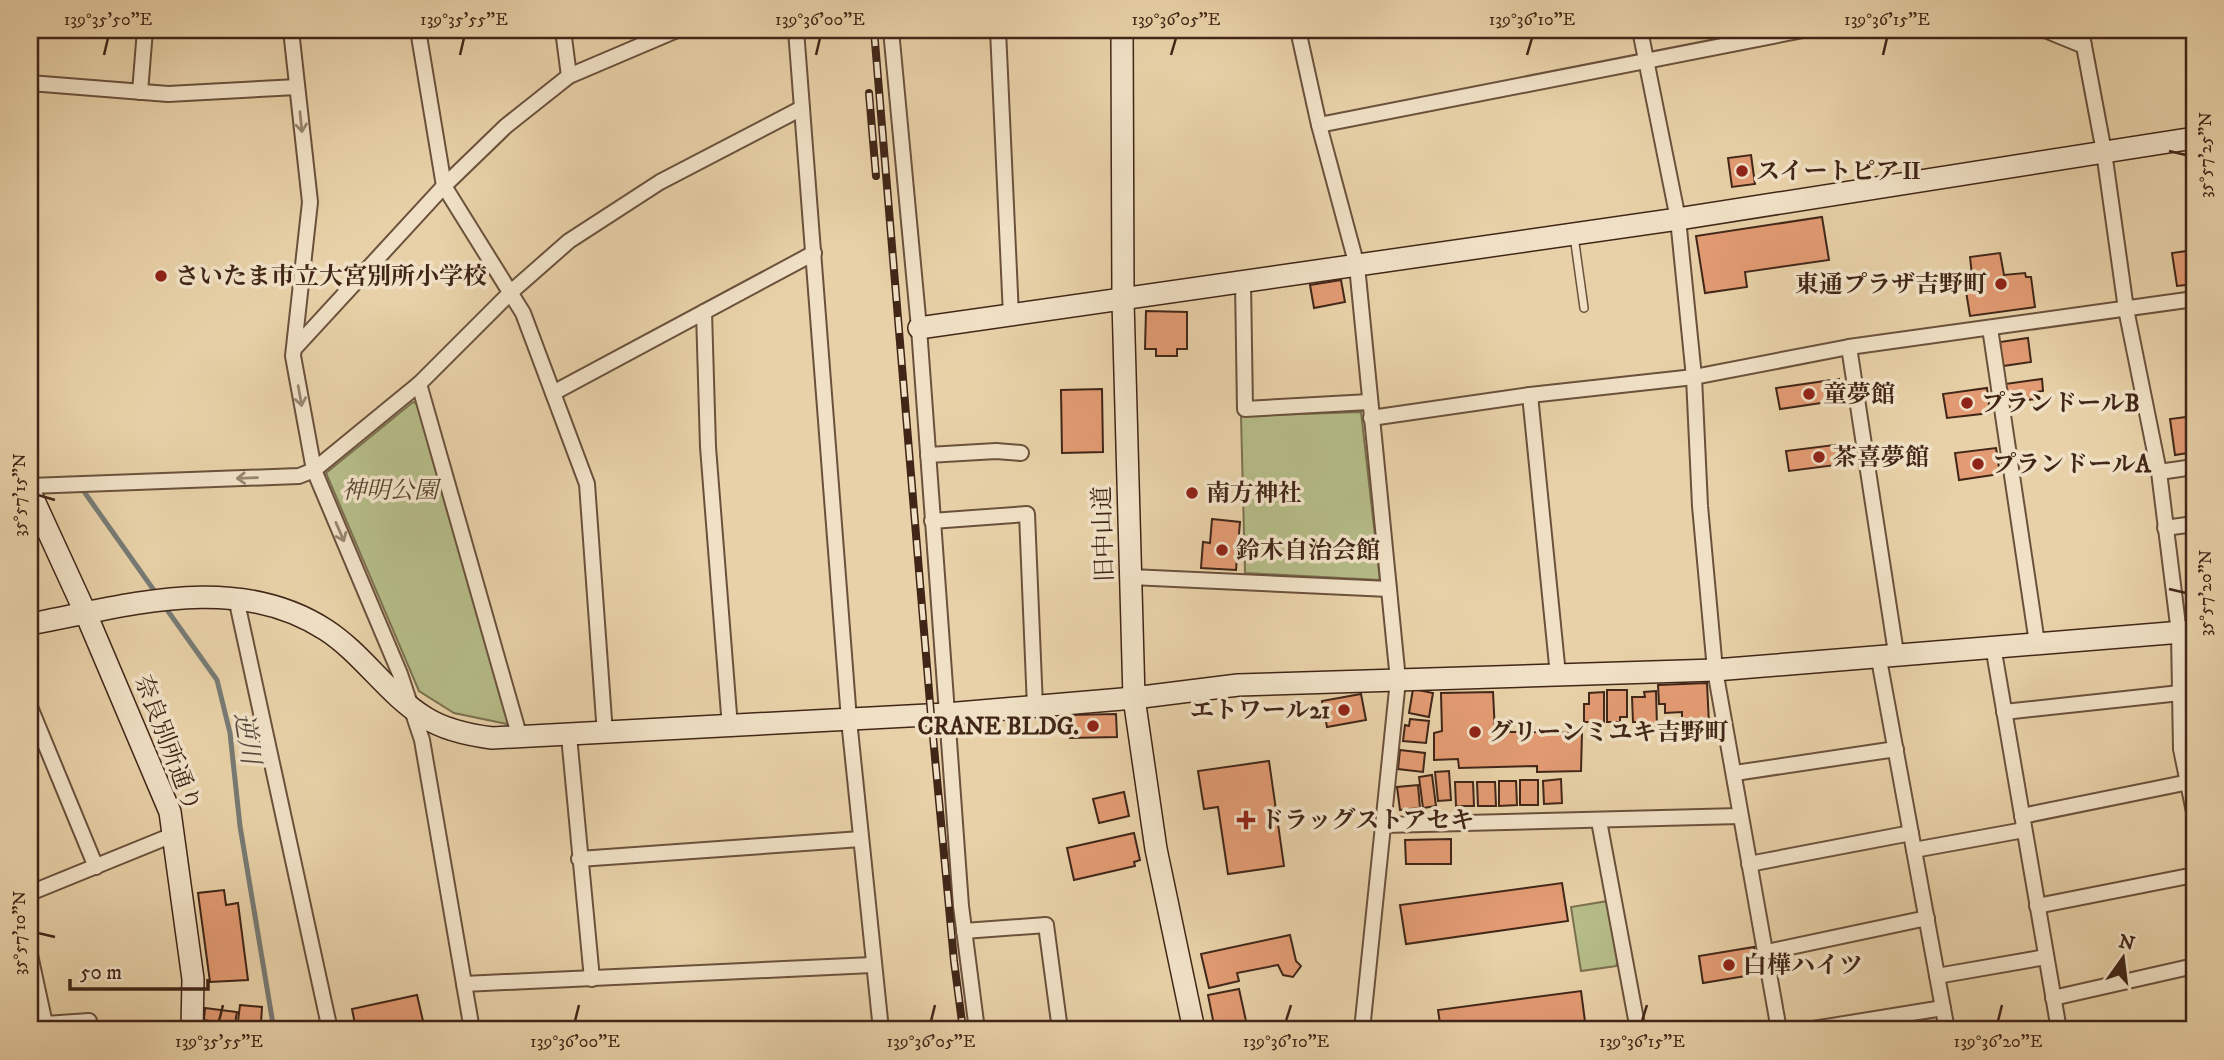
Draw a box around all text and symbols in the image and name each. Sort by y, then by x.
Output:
text: 139°35'50"E [64,9,153,31]
text: 139°35'55"E [420,9,508,31]
text: 139°36'00"E [775,9,865,31]
text: 139°36'05"E [1131,9,1221,31]
text: 139°36'10"E [1489,9,1576,31]
text: 139°36'15"E [1844,9,1930,31]
one-way arrow [294,110,307,133]
text: 35°57'25"N [2195,112,2217,198]
place label: スイートピアⅡ [1756,157,1924,187]
marker: スイートピアⅡ [1734,163,1750,179]
place label: さいたま市立大宮別所小学校 [175,262,487,292]
marker: さいたま市立大宮別所小学校 [153,268,169,284]
place label: 東通プラザ吉野町 [1795,270,1987,300]
marker: 東通プラザ吉野町 [1993,276,2009,292]
place label: 童夢館 [1823,380,1895,410]
one-way arrow [294,385,308,407]
marker: 童夢館 [1801,386,1817,402]
place label: プランドールB [1981,389,2140,419]
marker: プランドールB [1959,395,1975,411]
place label: 茶喜夢館 [1833,443,1929,473]
marker: 茶喜夢館 [1811,449,1827,465]
place label: プランドールA [1992,450,2152,480]
text: 35°57'15"N [9,453,31,537]
marker: プランドールA [1970,456,1986,472]
one-way arrow [236,472,259,485]
park label: 神明公園 [342,476,442,506]
place label: 南方神社 [1206,479,1302,509]
street label: 旧中山道 [1087,485,1121,582]
marker: 南方神社 [1184,485,1200,501]
one-way arrow [334,521,347,543]
place label: 鈴木自治会館 [1236,536,1380,566]
marker: 鈴木自治会館 [1214,542,1230,558]
text: 35°57'20"N [2195,549,2217,636]
street label: 奈良別所通り [127,671,207,816]
place label: エトワール21 [1190,696,1330,726]
marker: エトワール21 [1336,702,1352,718]
water label: 逆川 [226,710,267,769]
place label: CRANE BLDG. [917,712,1079,742]
marker: CRANE BLDG. [1085,718,1101,734]
place label: グリーンミユキ吉野町 [1489,718,1729,748]
marker: グリーンミユキ吉野町 [1467,724,1483,740]
place label: ドラッグストアセキ [1260,806,1474,836]
marker: ドラッグストアセキ [1238,812,1254,828]
text: 35°57'10"N [9,891,31,975]
north arrow [2088,923,2158,993]
text: N [2116,930,2137,956]
scale bar [70,948,208,992]
place label: 白樺ハイツ [1743,951,1863,981]
marker: 白樺ハイツ [1721,957,1737,973]
text: 50 m [80,960,122,986]
text: 139°35'55"E [175,1031,263,1053]
text: 139°36'00"E [530,1031,620,1053]
text: 139°36'05"E [886,1031,976,1053]
text: 139°36'10"E [1243,1031,1330,1053]
text: 139°36'15"E [1599,1031,1685,1053]
text: 139°36'20"E [1954,1031,2043,1053]

